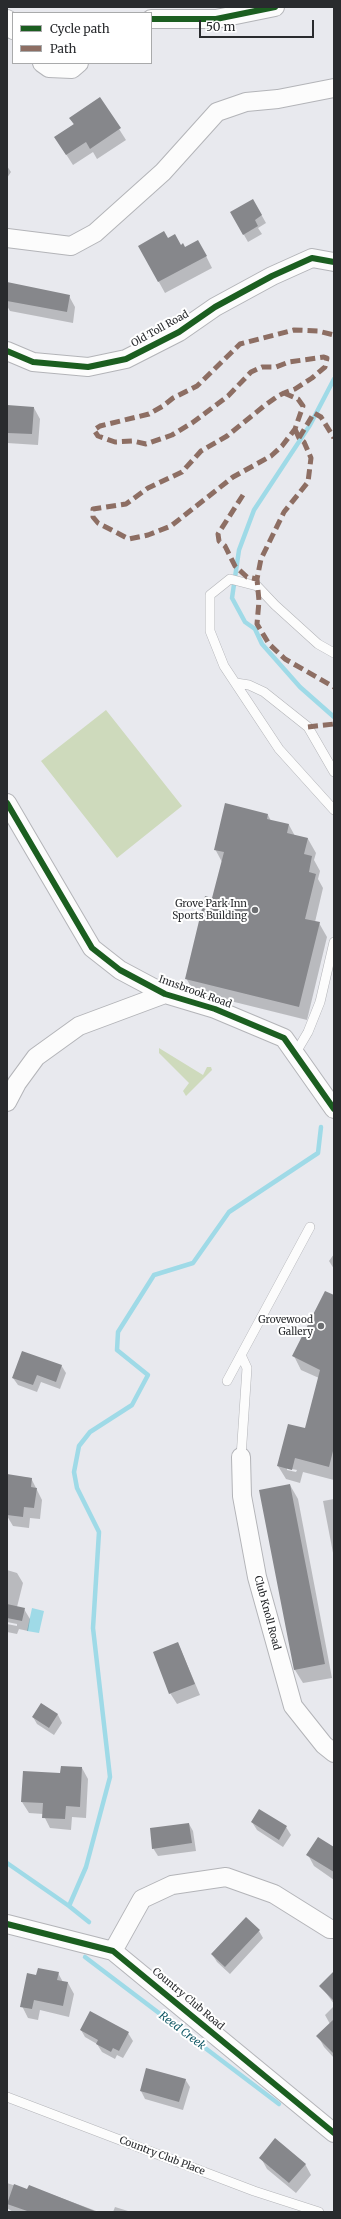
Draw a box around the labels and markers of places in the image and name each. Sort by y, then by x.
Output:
place label: Grove Park Inn Sports Building [172,898,247,922]
marker: Grove Park Inn Sports Building [250,905,260,915]
place label: Grovewood Gallery [258,1314,313,1338]
marker: Grovewood Gallery [316,1321,326,1331]

